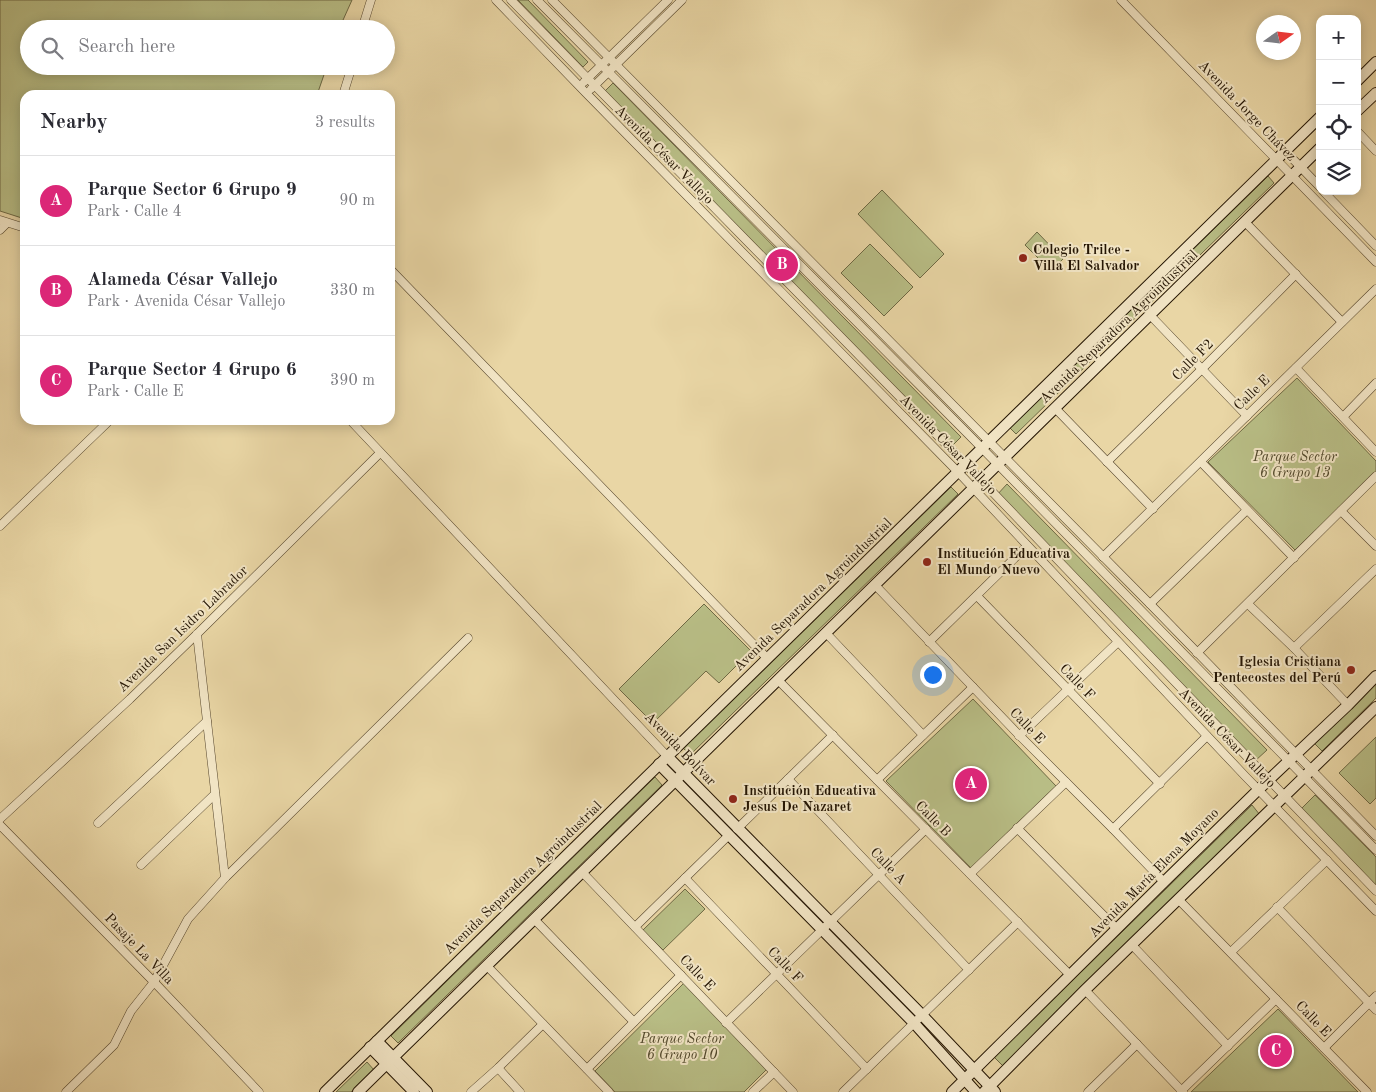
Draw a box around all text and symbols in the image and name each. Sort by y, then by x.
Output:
north arrow [1256,15,1301,60]
map controls [1316,15,1361,195]
button: + [1316,15,1361,60]
search box [20,20,395,75]
icon: search [38,34,66,62]
text: Search here [78,38,175,57]
street label: Avenida Jorge Chávez [1196,58,1298,164]
button: − [1316,60,1361,105]
street label: Avenida César Vallejo [612,103,716,207]
button: locate [1316,105,1361,150]
text: Nearby [40,112,108,133]
text: 3 results [315,115,375,131]
button: layers [1316,150,1361,195]
text: Parque Sector 6 Grupo 9 [87,181,297,200]
text: A [50,193,62,209]
text: 90 m [339,193,375,209]
text: Park · Calle 4 [87,204,182,220]
place label: Colegio Trilce - Villa El Salvador [1033,243,1139,273]
pin: B [766,246,798,284]
street label: Avenida Separadora Agroindustrial [1037,248,1201,406]
marker: Colegio Trilce - Villa El Salvador [1017,252,1029,264]
text: Alameda César Vallejo [87,271,278,290]
text: B [50,283,62,299]
text: 330 m [330,283,375,299]
text: Park · Avenida César Vallejo [87,294,285,310]
street label: Calle F2 [1170,337,1216,383]
text: Parque Sector 4 Grupo 6 [87,361,297,380]
text: C [51,373,61,389]
text: 390 m [330,373,375,389]
street label: Calle E [1231,373,1273,413]
text: Park · Calle E [87,384,184,400]
street label: Avenida César Vallejo [897,392,999,498]
park label: Parque Sector 6 Grupo 13 [1252,450,1338,481]
street label: Avenida Separadora Agroindustrial [731,516,895,674]
place label: Institución Educativa El Mundo Nuevo [937,547,1070,577]
marker: Institución Educativa El Mundo Nuevo [921,556,933,568]
street label: Avenida San Isidro Labrador [115,563,251,695]
place label: Iglesia Cristiana Pentecostes del Perú [1213,655,1341,685]
street label: Calle F [1057,661,1097,703]
your location [920,662,946,688]
marker: Iglesia Cristiana Pentecostes del Perú [1345,664,1357,676]
street label: Avenida César Vallejo [1176,685,1278,791]
street label: Calle E [1007,705,1047,747]
street label: Avenida Bolívar [642,710,719,789]
pin: A [955,765,987,803]
place label: Institución Educativa Jesus De Nazaret [743,784,876,814]
marker: Institución Educativa Jesus De Nazaret [727,793,739,805]
street label: Avenida Separadora Agroindustrial [441,799,605,957]
street label: Calle B [913,799,953,839]
street label: Avenida María Elena Moyano [1087,805,1222,940]
street label: Calle A [867,845,909,887]
street label: Pasaje La Villa [102,911,176,987]
street label: Calle F [765,944,805,986]
street label: Calle E [677,952,717,994]
street label: Calle E [1293,998,1333,1040]
park label: Parque Sector 6 Grupo 10 [639,1032,725,1063]
pin: C [1260,1032,1292,1070]

